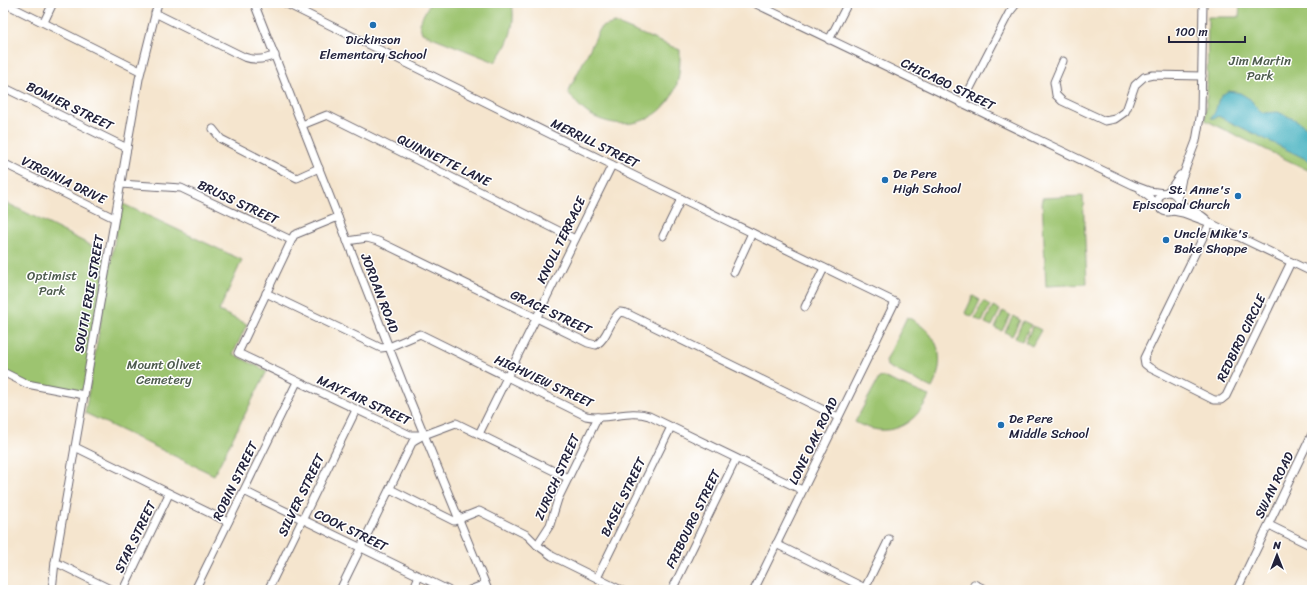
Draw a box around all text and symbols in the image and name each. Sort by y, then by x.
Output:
scale bar [1169,18,1245,44]
marker: Dickinson Elementary School [368,20,378,30]
text: 100 m [1175,21,1208,43]
place label: Dickinson Elementary School [319,28,427,66]
park label: Jim Martin Park [1228,49,1291,87]
street label: CHICAGO STREET [897,51,1000,117]
street label: BOMIER STREET [22,75,118,137]
street label: MERRILL STREET [547,112,644,175]
street label: QUINNETTE LANE [393,127,496,193]
street label: VIRGINIA DRIVE [18,149,111,211]
place label: De Pere High School [893,162,961,200]
street label: BRUSS STREET [194,173,283,231]
marker: De Pere High School [880,175,890,185]
place label: St. Anne's Episcopal Church [1132,178,1231,216]
marker: St. Anne's Episcopal Church [1233,191,1243,201]
street label: KNOLL TERRACE [530,192,592,287]
place label: Uncle Mike's Bake Shoppe [1174,222,1248,260]
street label: SOUTH ERIE STREET [67,232,111,355]
marker: Uncle Mike's Bake Shoppe [1161,235,1171,245]
street label: JORDAN ROAD [354,249,406,336]
park label: Optimist Park [27,264,77,302]
street label: GRACE STREET [507,283,596,341]
street label: REDBIRD CIRCLE [1210,289,1273,386]
street label: HIGHVIEW STREET [491,348,599,415]
park label: Mount Olivet Cemetery [127,353,202,391]
street label: MAYFAIR STREET [313,368,416,432]
street label: LONE OAK ROAD [782,393,844,489]
place label: De Pere Middle School [1009,407,1089,445]
marker: De Pere Middle School [996,420,1006,430]
street label: ZURICH STREET [528,429,587,524]
street label: ROBIN STREET [206,437,264,525]
street label: SWAN ROAD [1248,447,1300,522]
street label: SILVER STREET [271,449,331,540]
street label: BASEL STREET [594,453,653,541]
street label: FRIBOURG STREET [659,464,728,572]
street label: STAR STREET [108,496,163,577]
street label: COOK STREET [310,502,393,558]
north arrow [1257,535,1297,575]
text: N [1272,536,1281,555]

